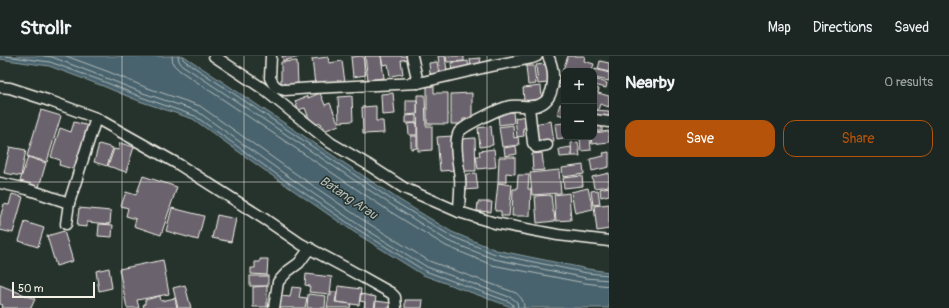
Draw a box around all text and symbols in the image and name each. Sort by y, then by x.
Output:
text: Strollr [20,16,71,40]
text: Map [768,19,791,36]
text: Directions [813,19,872,36]
text: Saved [894,19,929,36]
map controls [561,68,597,140]
button: + [561,68,597,104]
text: Nearby [625,72,674,93]
text: 0 results [884,74,933,90]
button: − [561,104,597,140]
button: Save [625,120,775,157]
button: Share [783,120,933,157]
water label: Batang Arau [317,173,381,224]
scale bar [12,280,95,299]
text: 50 m [18,282,44,295]

